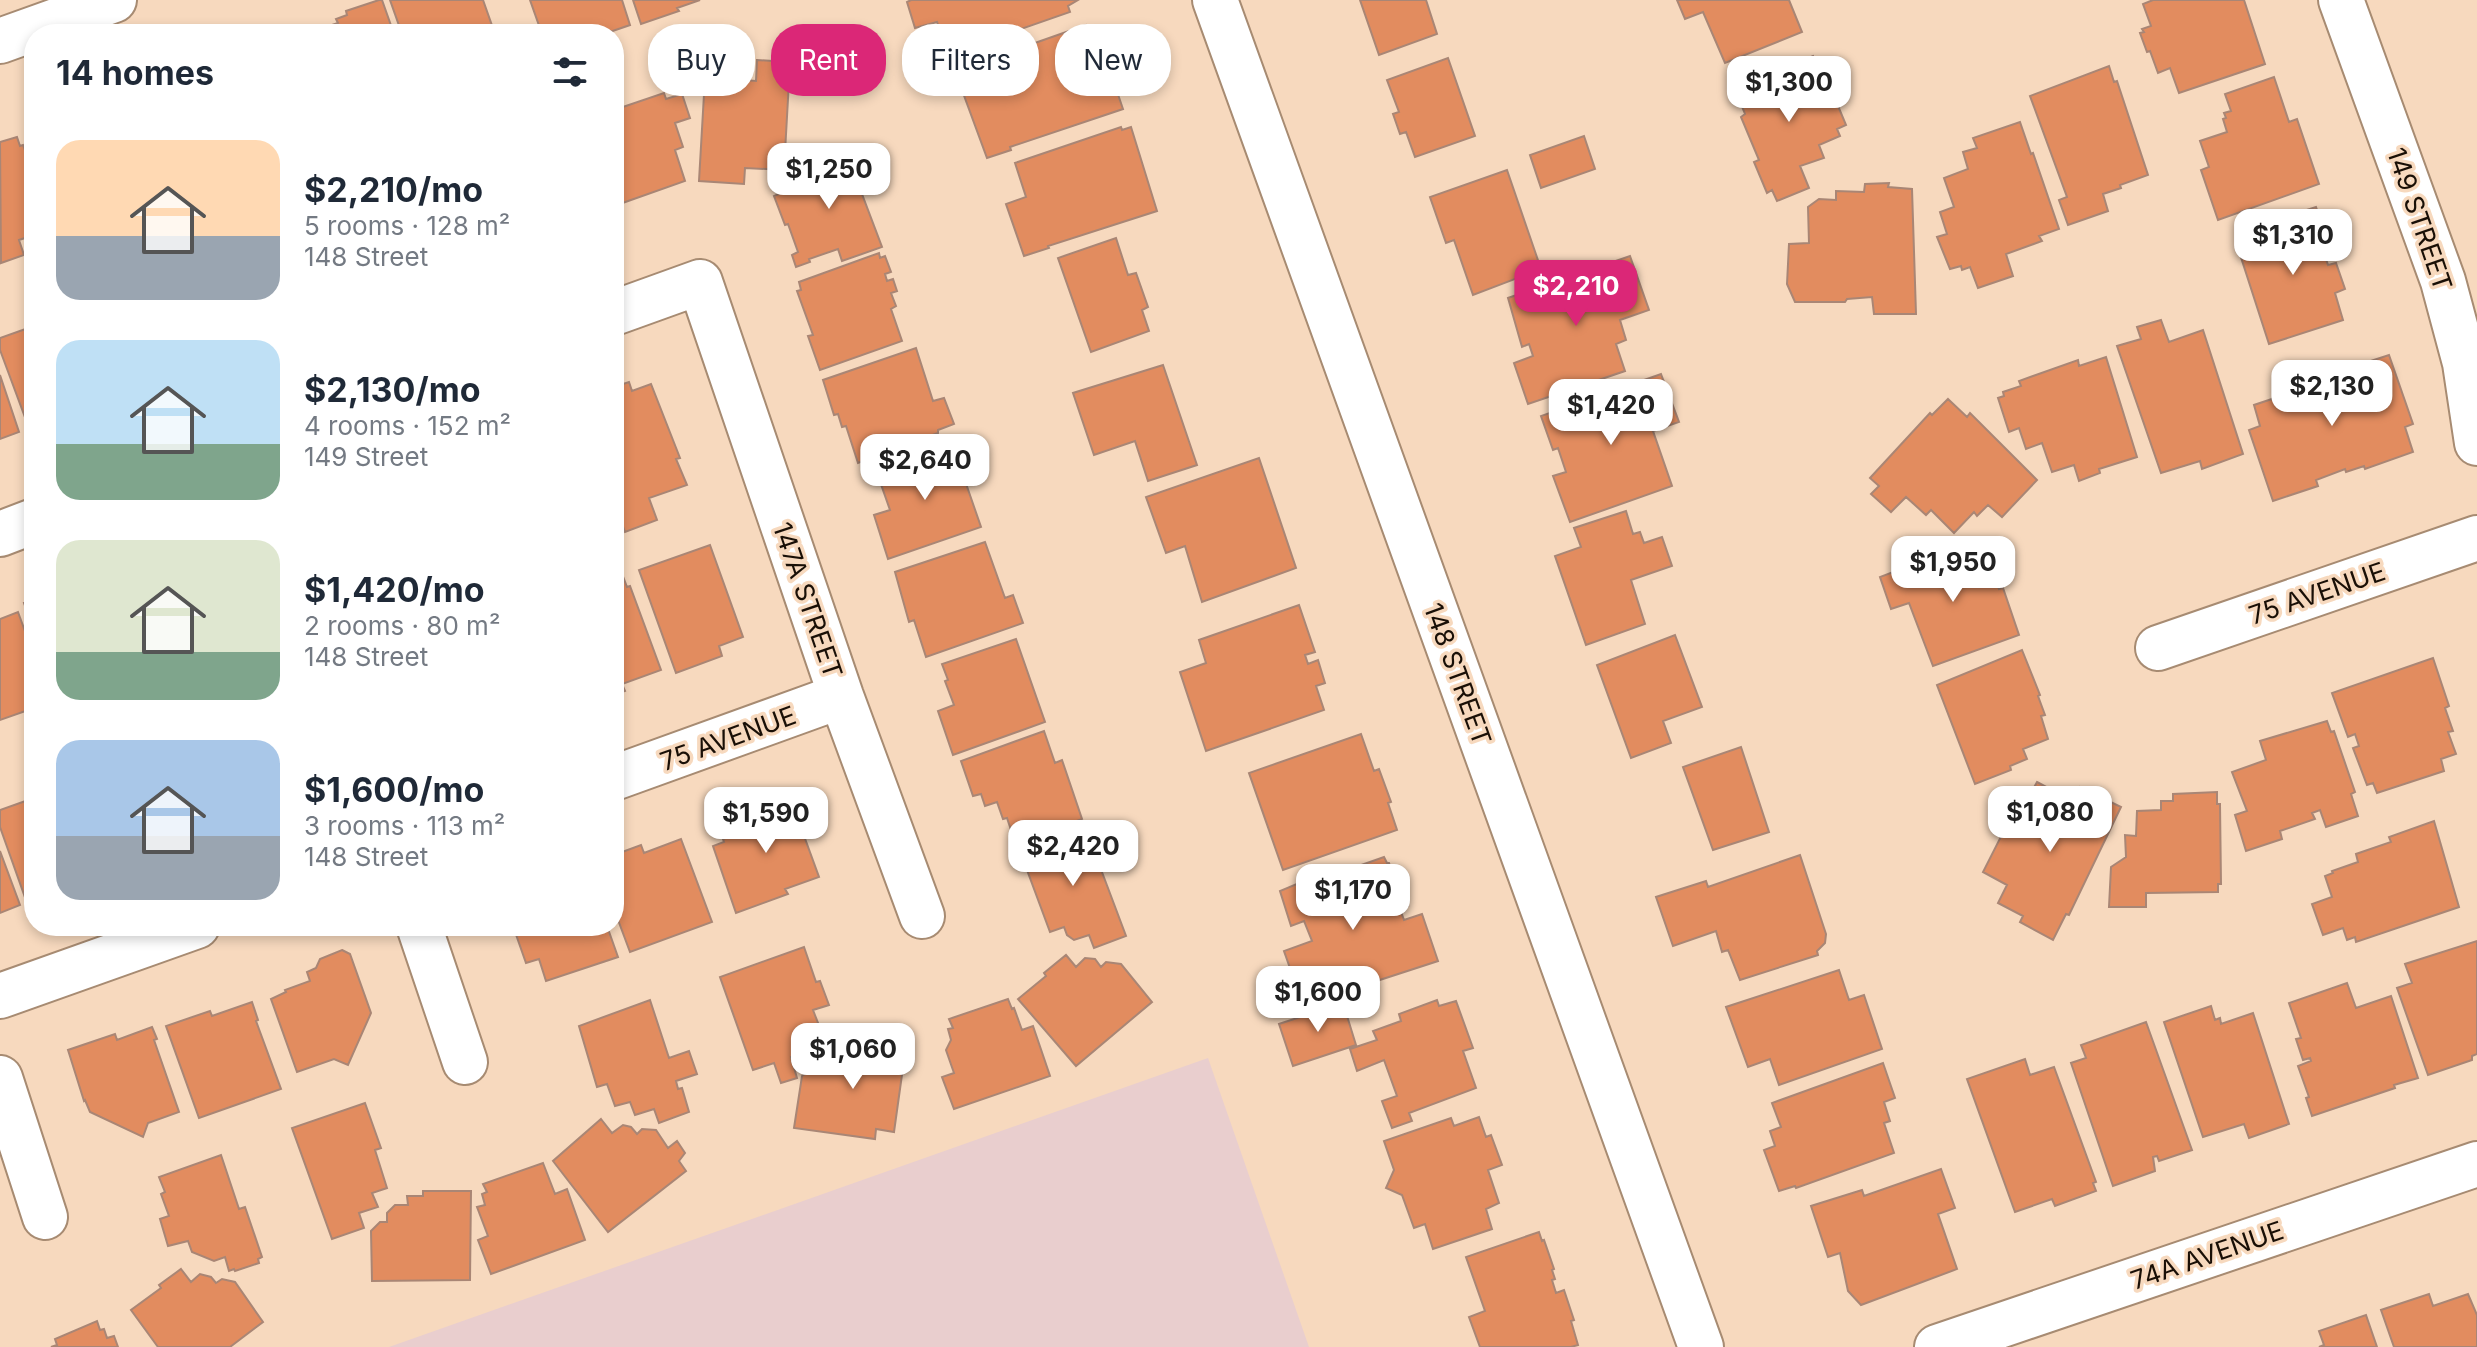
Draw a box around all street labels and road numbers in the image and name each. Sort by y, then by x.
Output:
street label: 149 STREET [2381,143,2459,295]
street label: 147A STREET [767,518,849,682]
street label: 75 AVENUE [2245,555,2389,631]
street label: 148 STREET [1418,599,1498,749]
street label: 75 AVENUE [656,699,800,777]
street label: 74A AVENUE [2127,1214,2287,1296]

